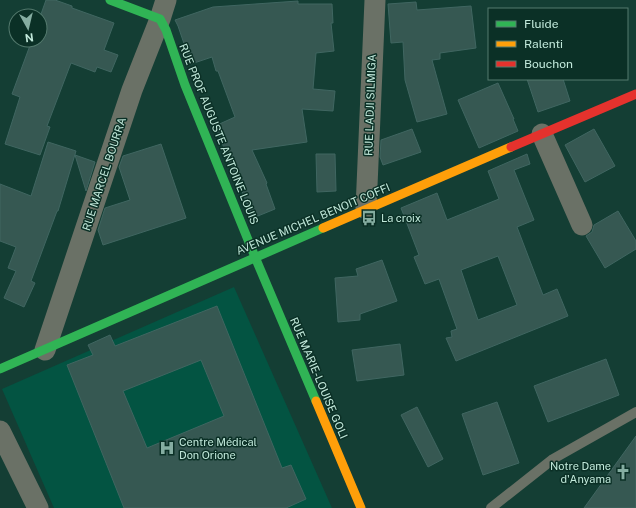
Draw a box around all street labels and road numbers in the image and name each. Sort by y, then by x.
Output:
street label: RUE PROF AUGUSTE ANTOINE LOUIS [177,42,261,226]
street label: RUE LADJI SILMIGA [362,54,378,156]
street label: RUE MARCEL BOURRA [80,116,128,232]
street label: AVENUE MICHEL BENOIT COFFI [234,181,392,257]
street label: RUE MARIE-LOUISE GOLI [288,316,350,440]

